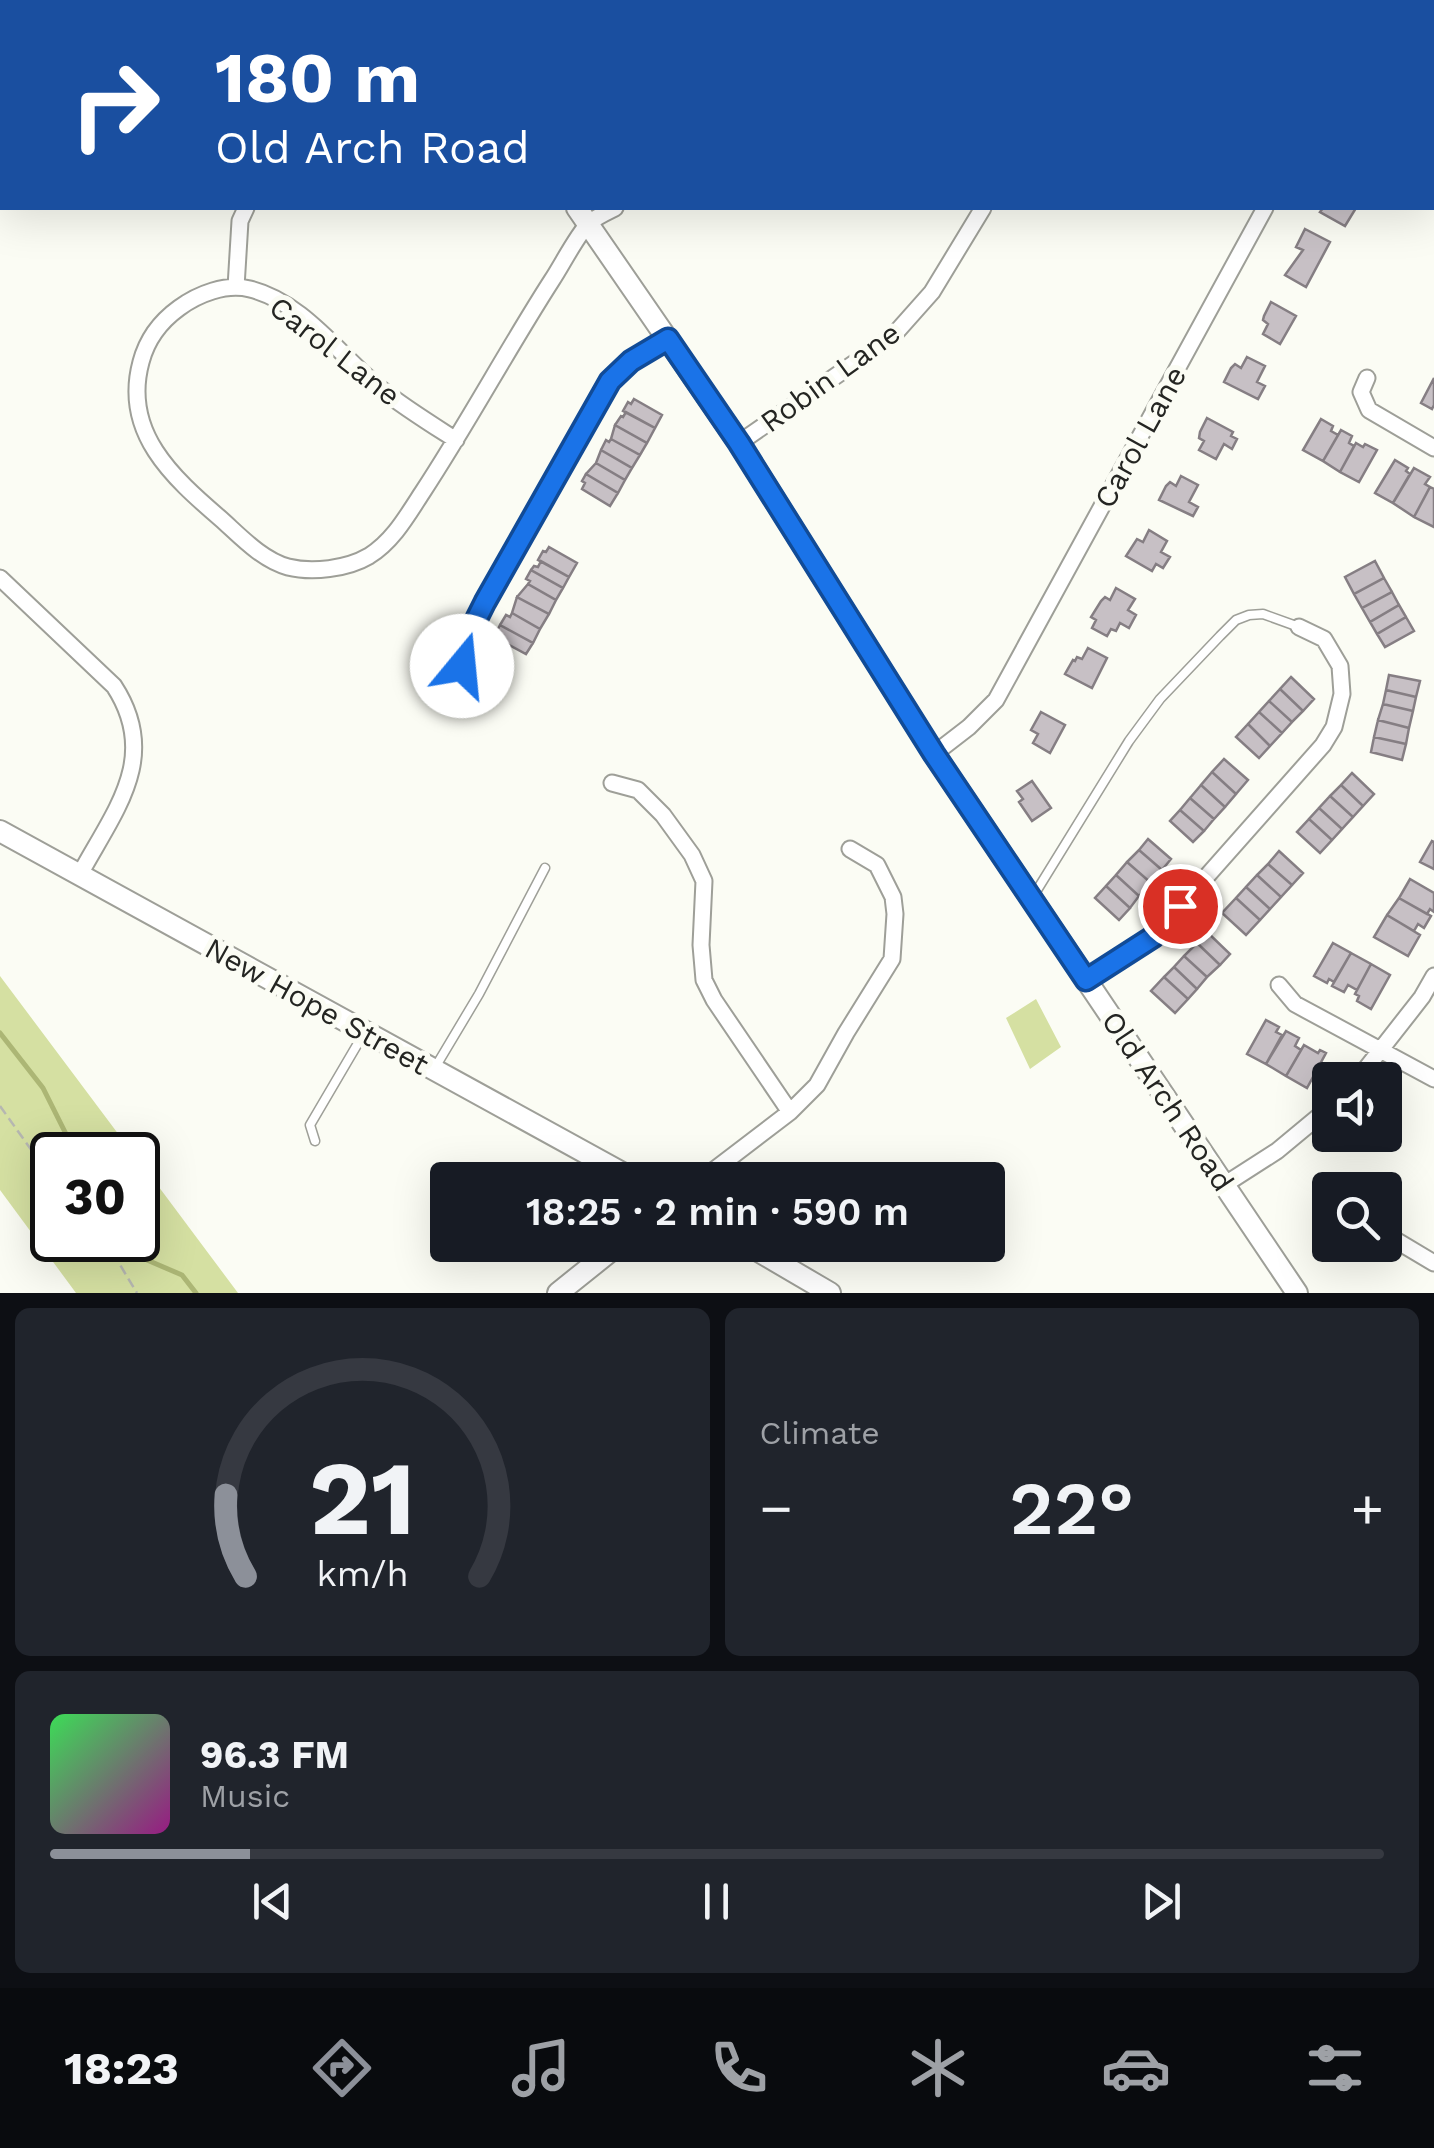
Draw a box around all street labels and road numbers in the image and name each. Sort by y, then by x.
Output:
street label: Carol Lane [263,289,407,413]
street label: Robin Lane [753,315,907,439]
street label: Carol Lane [1087,360,1193,514]
street label: New Hope Street [199,930,435,1082]
street label: Old Arch Road [1095,1004,1241,1198]

